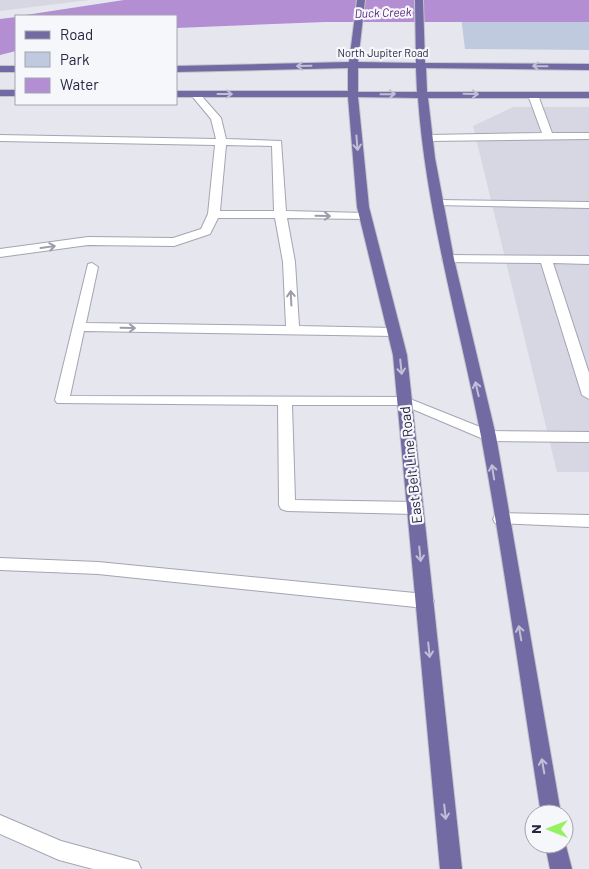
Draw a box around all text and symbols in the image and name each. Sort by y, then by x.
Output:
water label: Duck Creek [354,4,412,20]
legend [15,15,178,105]
text: Road [60,25,93,43]
street label: North Jupiter Road [337,46,429,59]
text: Park [60,50,90,68]
one-way arrow [296,61,312,71]
one-way arrow [533,61,549,71]
text: Water [60,75,99,93]
one-way arrow [216,89,233,99]
one-way arrow [380,89,396,99]
one-way arrow [463,89,479,99]
one-way arrow [353,135,362,151]
one-way arrow [314,211,330,221]
one-way arrow [40,242,56,252]
one-way arrow [286,290,296,306]
one-way arrow [119,323,135,333]
one-way arrow [397,358,406,374]
one-way arrow [472,381,481,397]
street label: East Belt Line Road [396,406,425,525]
one-way arrow [488,465,498,481]
one-way arrow [415,545,425,561]
one-way arrow [514,625,524,641]
one-way arrow [425,642,434,658]
one-way arrow [537,758,547,774]
one-way arrow [441,803,450,819]
north arrow [524,804,574,854]
text: N [527,824,544,834]

